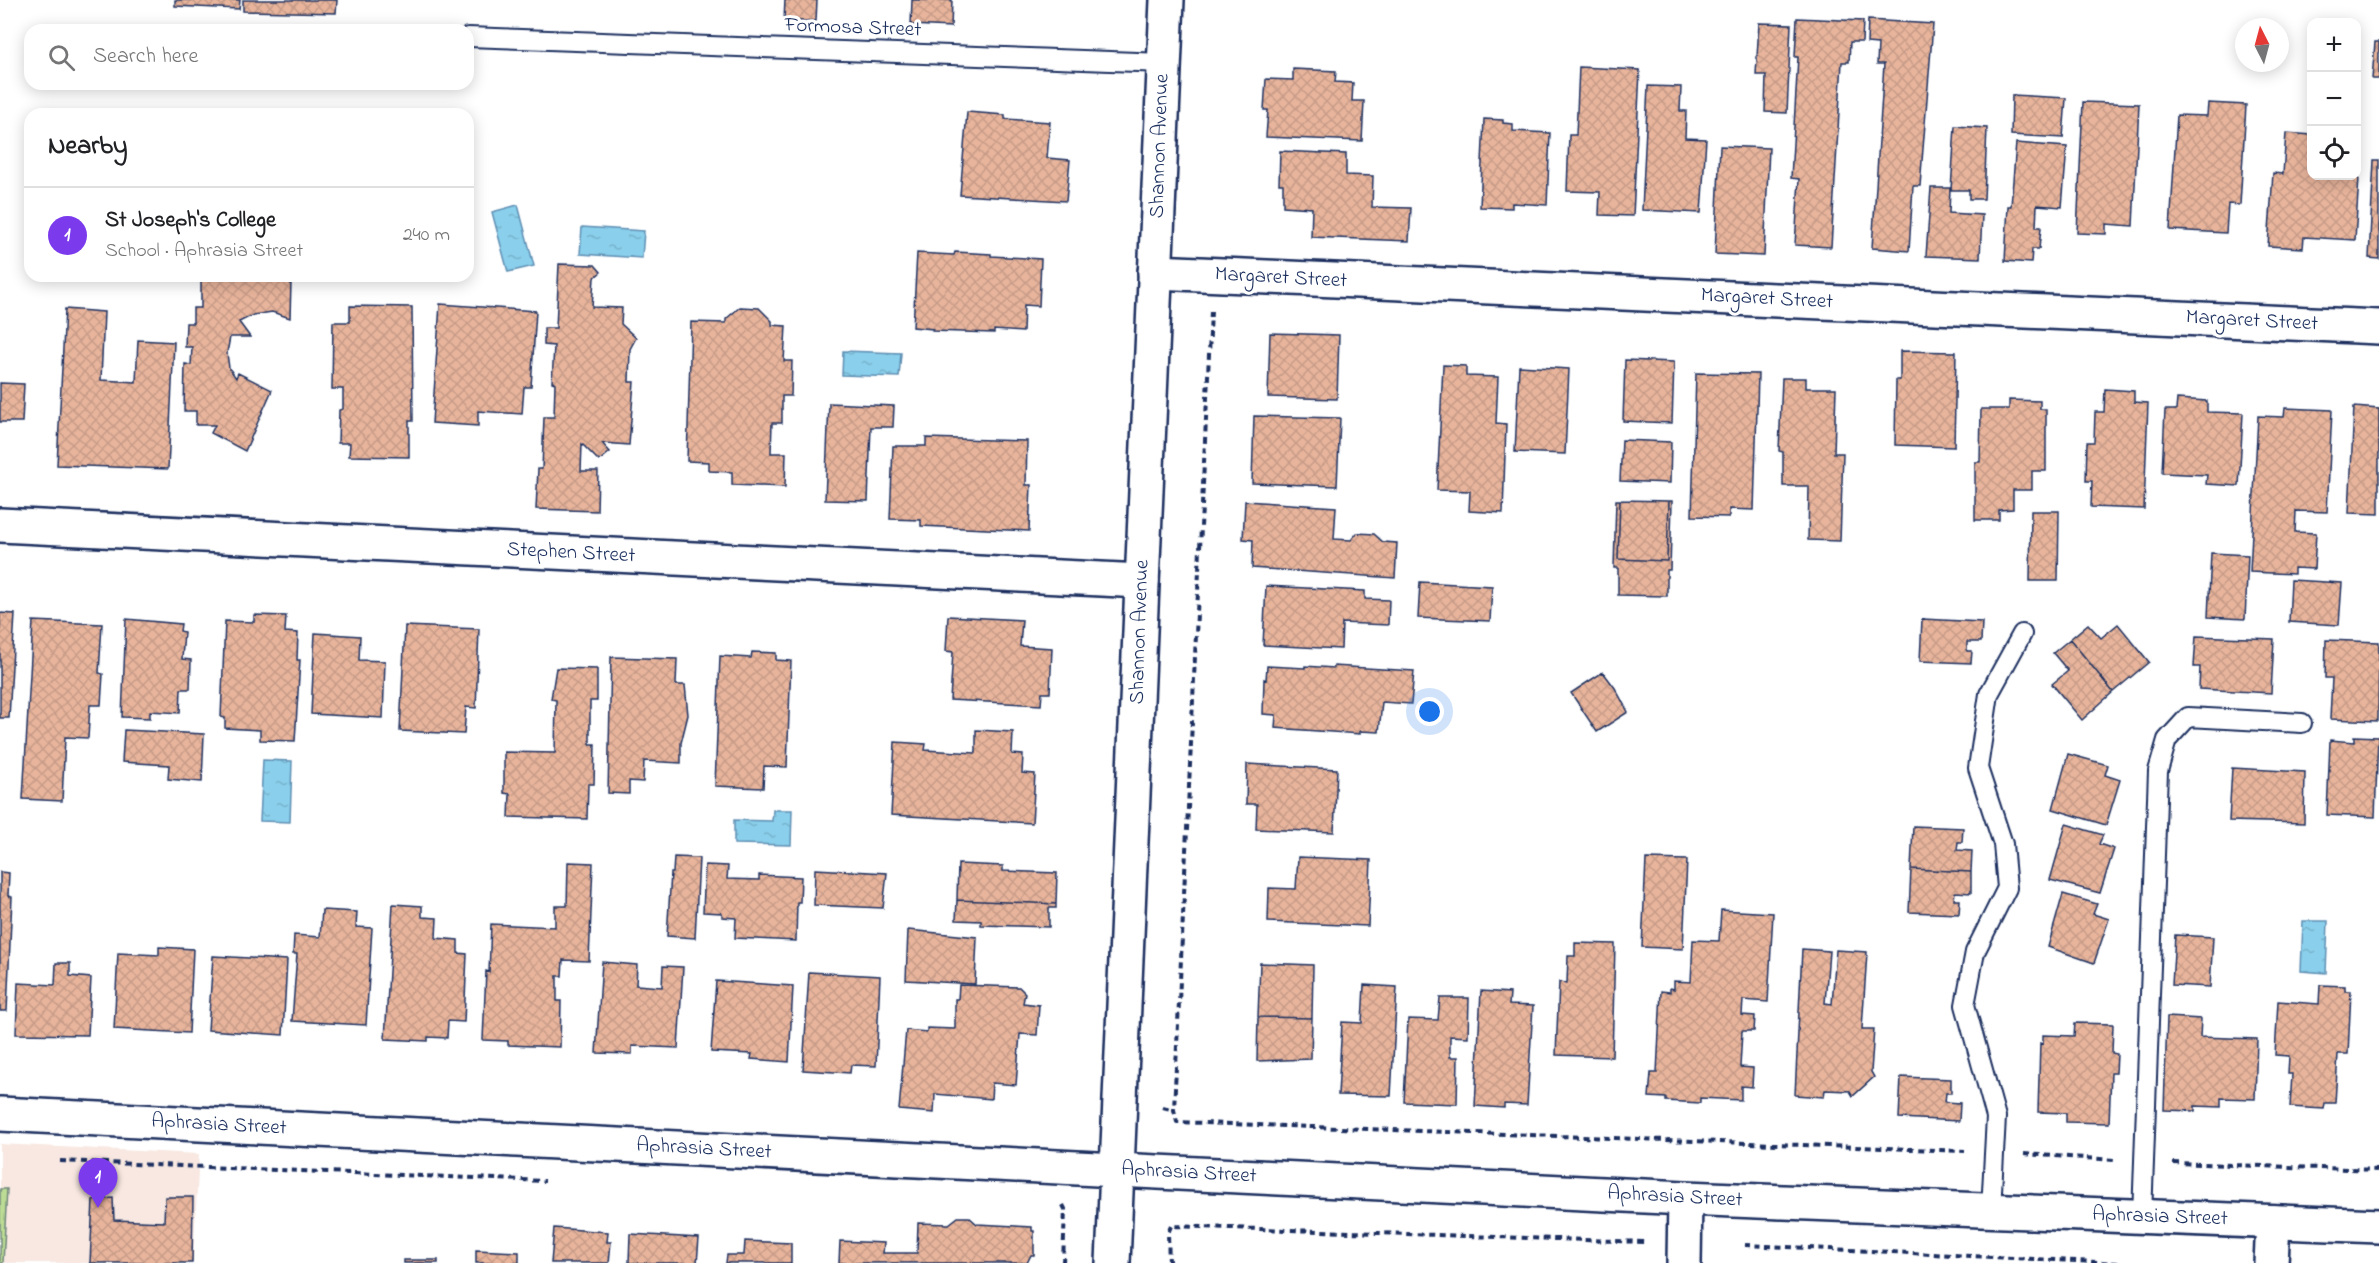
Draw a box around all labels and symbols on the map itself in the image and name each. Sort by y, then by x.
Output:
street label: Formosa Street [783,11,922,45]
north arrow [2235,18,2289,72]
street label: Shannon Avenue [1142,73,1178,219]
street label: Margaret Street [1214,260,1348,298]
street label: Margaret Street [1700,281,1834,319]
street label: Margaret Street [2185,303,2319,341]
street label: Stephen Street [506,535,636,571]
street label: Shannon Avenue [1122,559,1158,705]
your location [1415,697,1444,726]
street label: Aphrasia Street [151,1106,287,1144]
street label: Aphrasia Street [636,1130,772,1168]
street label: Aphrasia Street [1121,1154,1257,1192]
pin: 1 [78,1158,118,1208]
street label: Aphrasia Street [1607,1178,1743,1216]
street label: Aphrasia Street [2092,1200,2228,1234]

